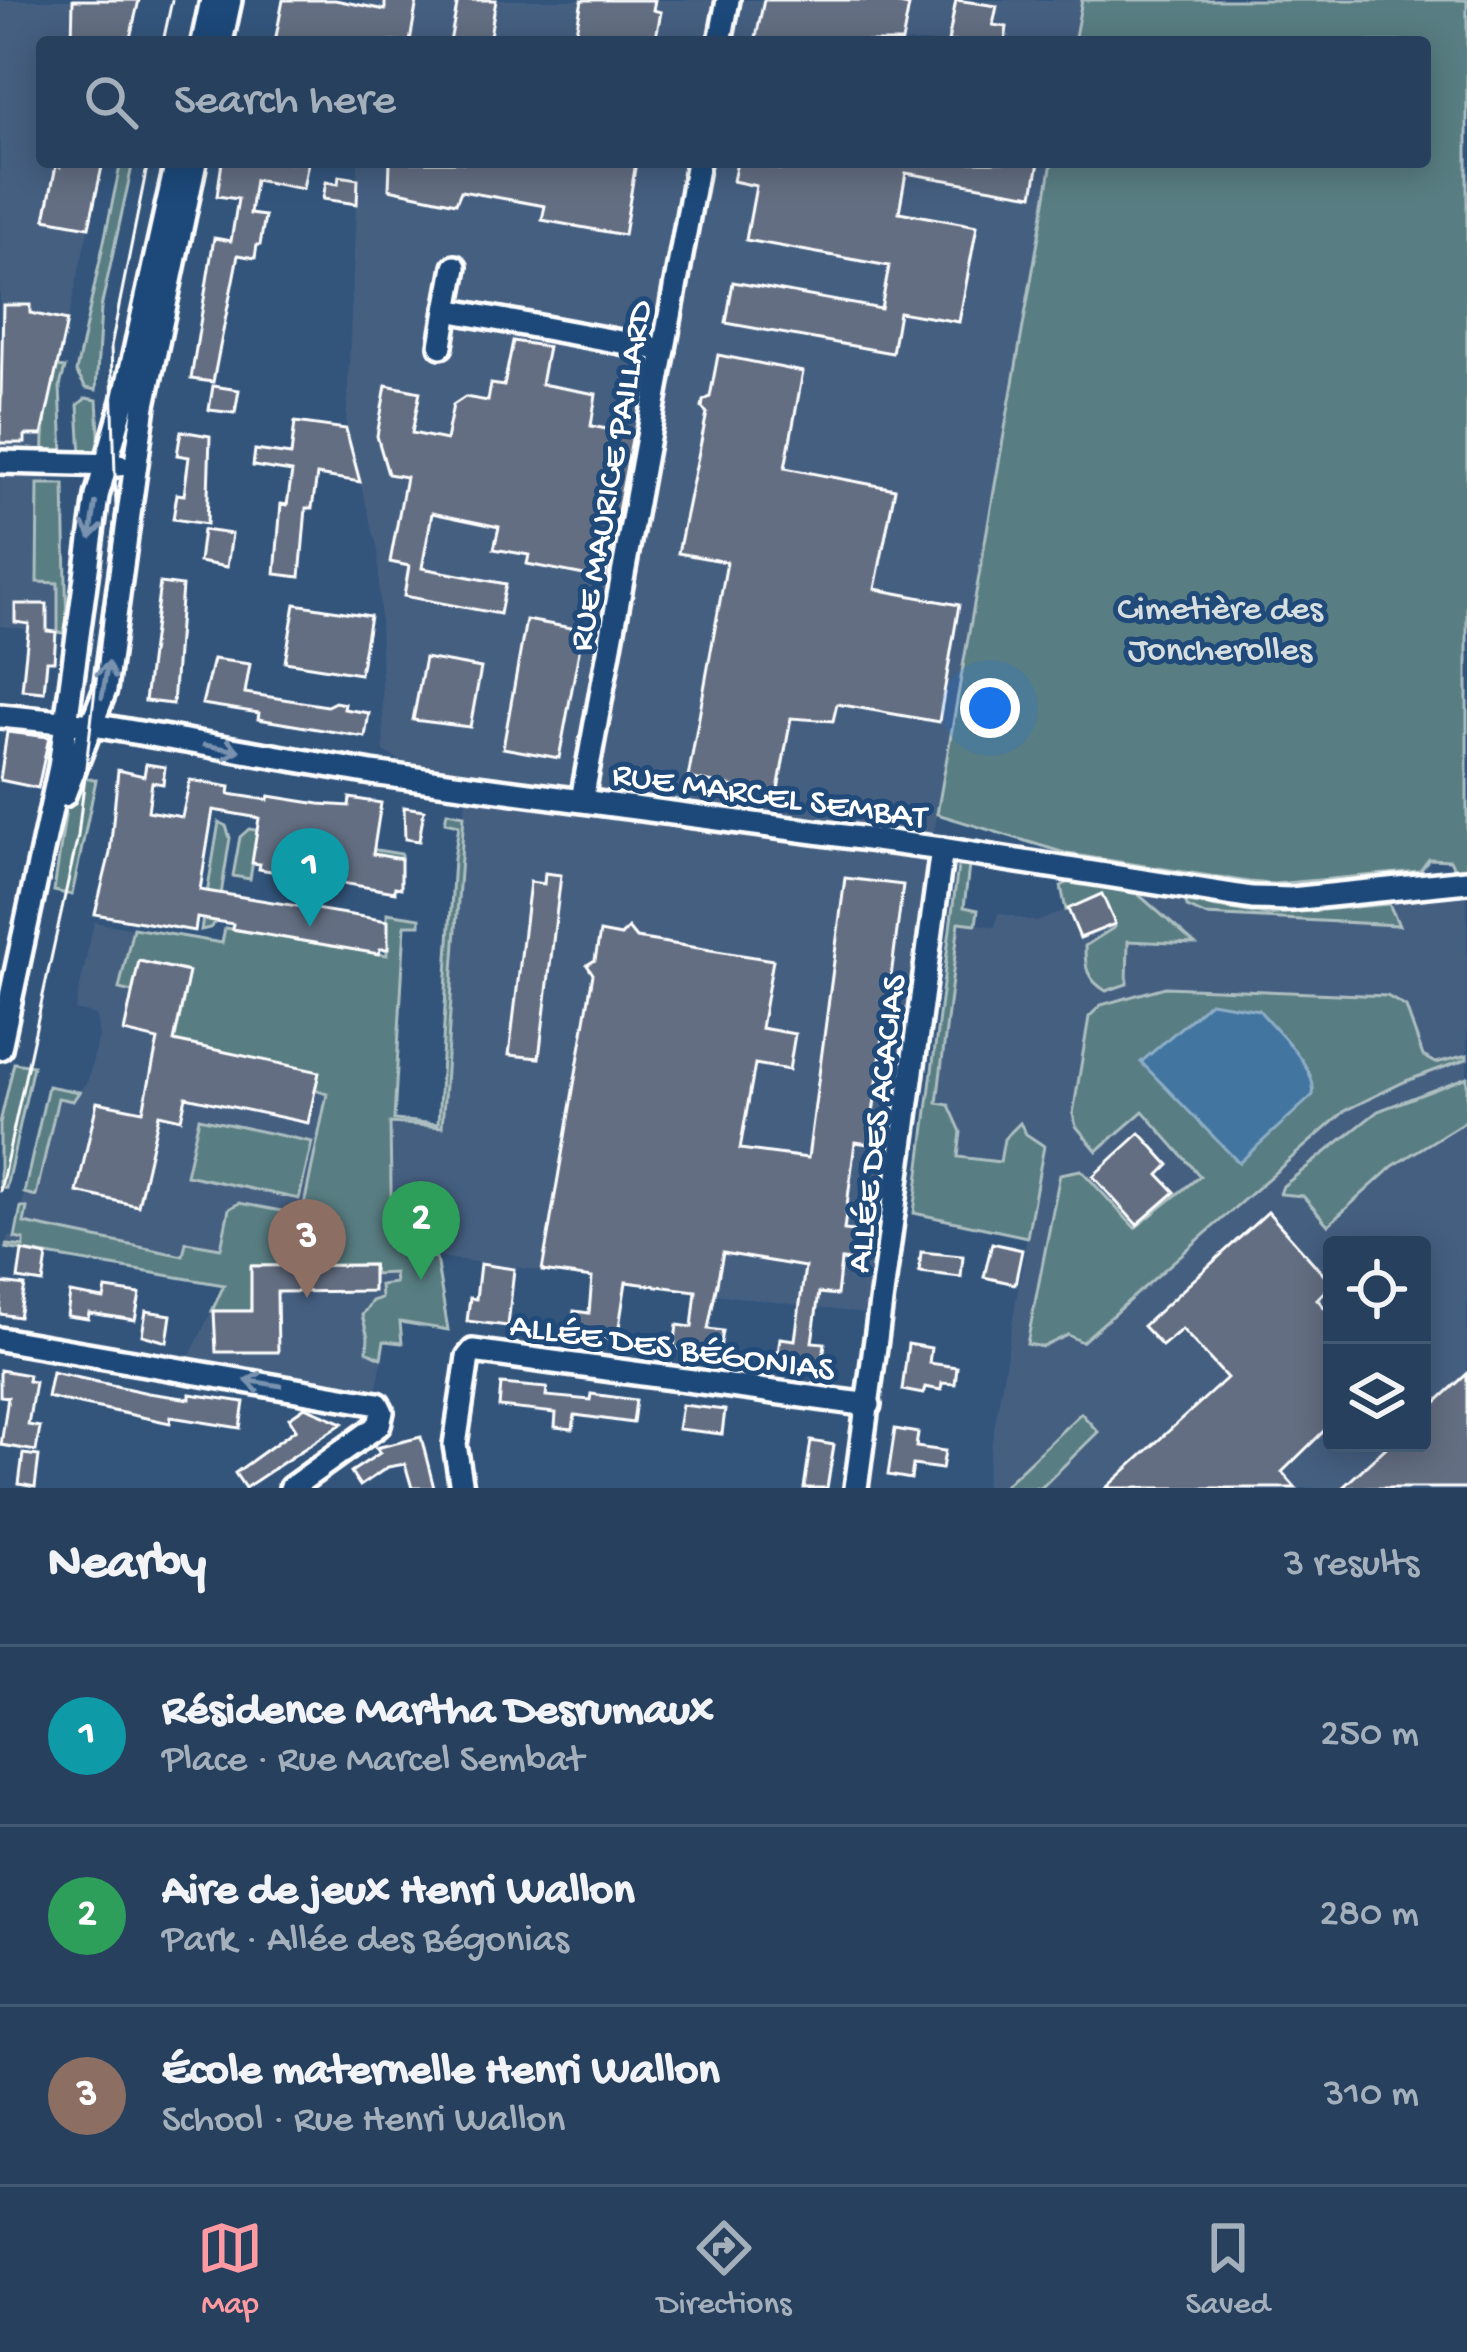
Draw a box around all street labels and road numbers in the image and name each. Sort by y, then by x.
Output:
street label: RUE MAURICE PAILLARD [561,297,666,655]
street label: RUE MARCEL SEMBAT [609,755,931,842]
street label: ALLÉE DES ACACIAS [840,972,919,1275]
street label: ALLÉE DES BÉGONIAS [507,1306,837,1395]

